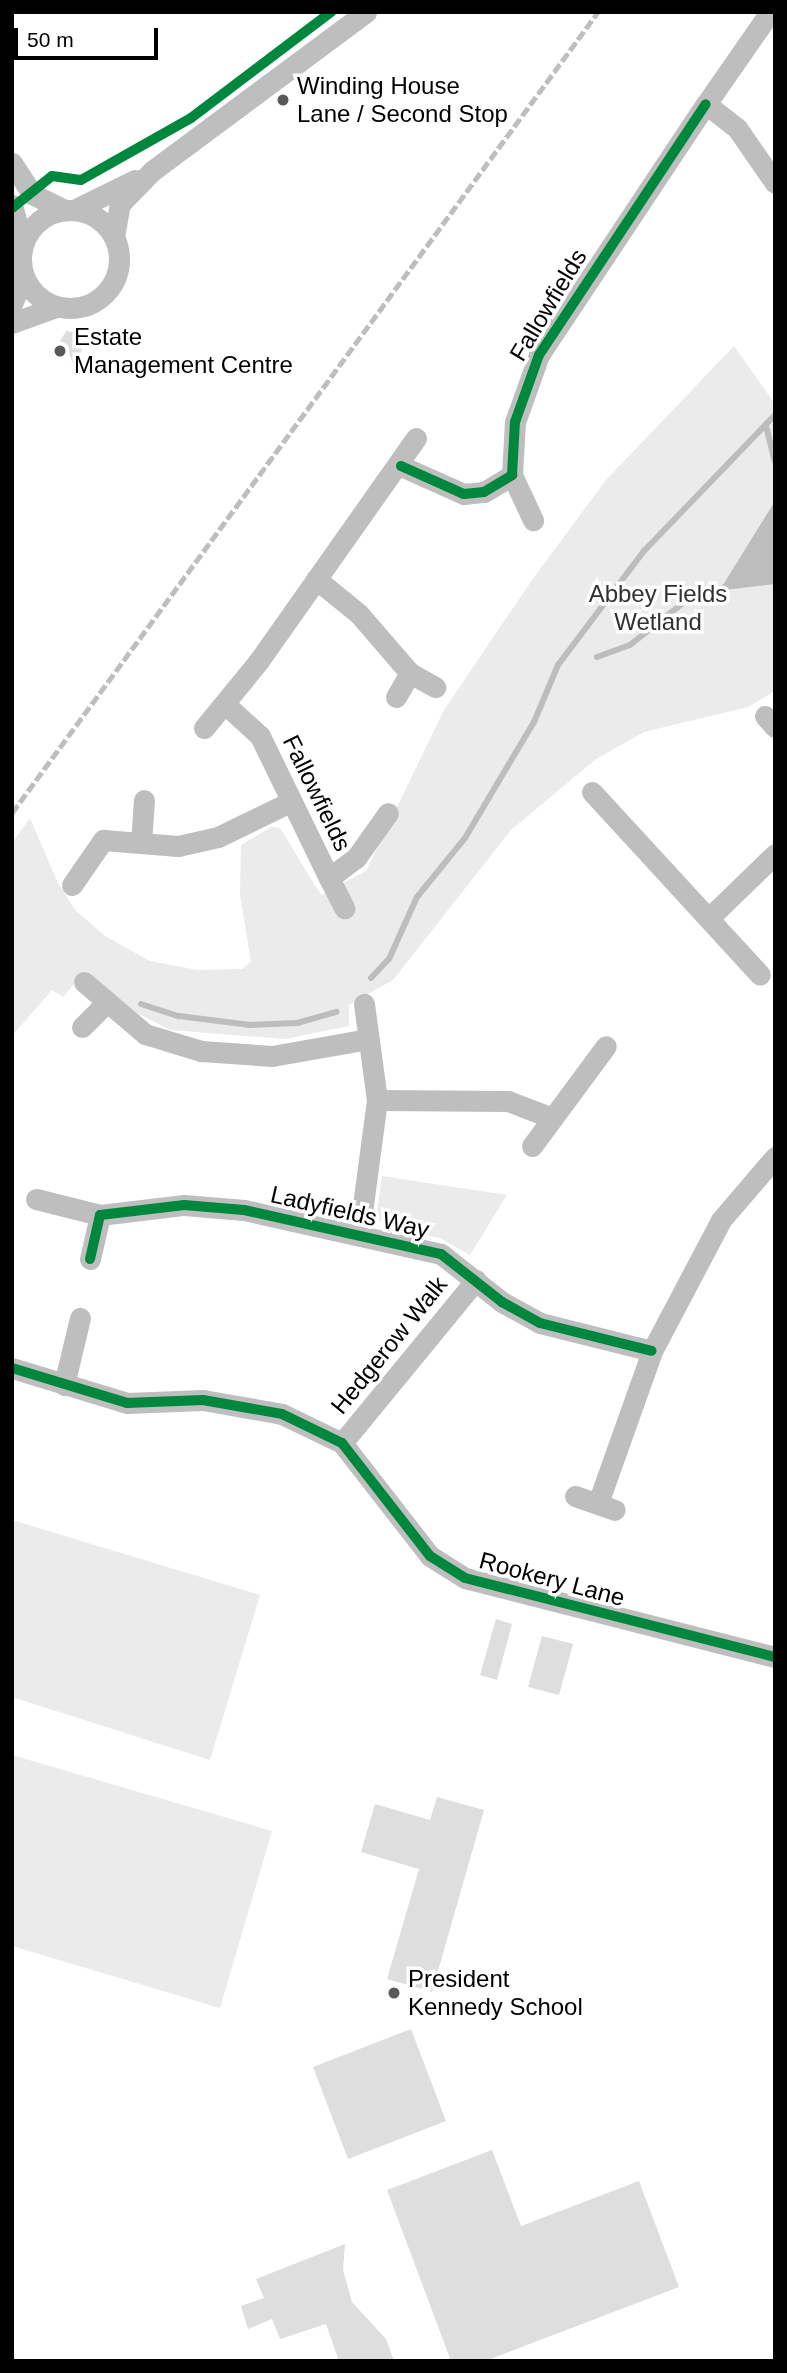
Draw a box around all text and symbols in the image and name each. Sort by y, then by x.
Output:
scale bar [18,14,161,58]
text: 50 m [27,28,74,51]
place label: Winding House Lane / Second Stop [297,72,508,128]
marker: Winding House Lane / Second Stop [275,92,291,108]
street label: Fallowfields [503,244,593,366]
place label: Estate Management Centre [74,323,293,379]
marker: Estate Management Centre [52,343,68,359]
park label: Abbey Fields Wetland [589,580,727,636]
street label: Fallowfields [277,730,357,856]
street label: Ladyfields Way [268,1180,432,1244]
street label: Hedgerow Walk [325,1270,453,1420]
street label: Rookery Lane [476,1546,628,1612]
place label: President Kennedy School [408,1965,583,2021]
marker: President Kennedy School [386,1985,402,2001]

